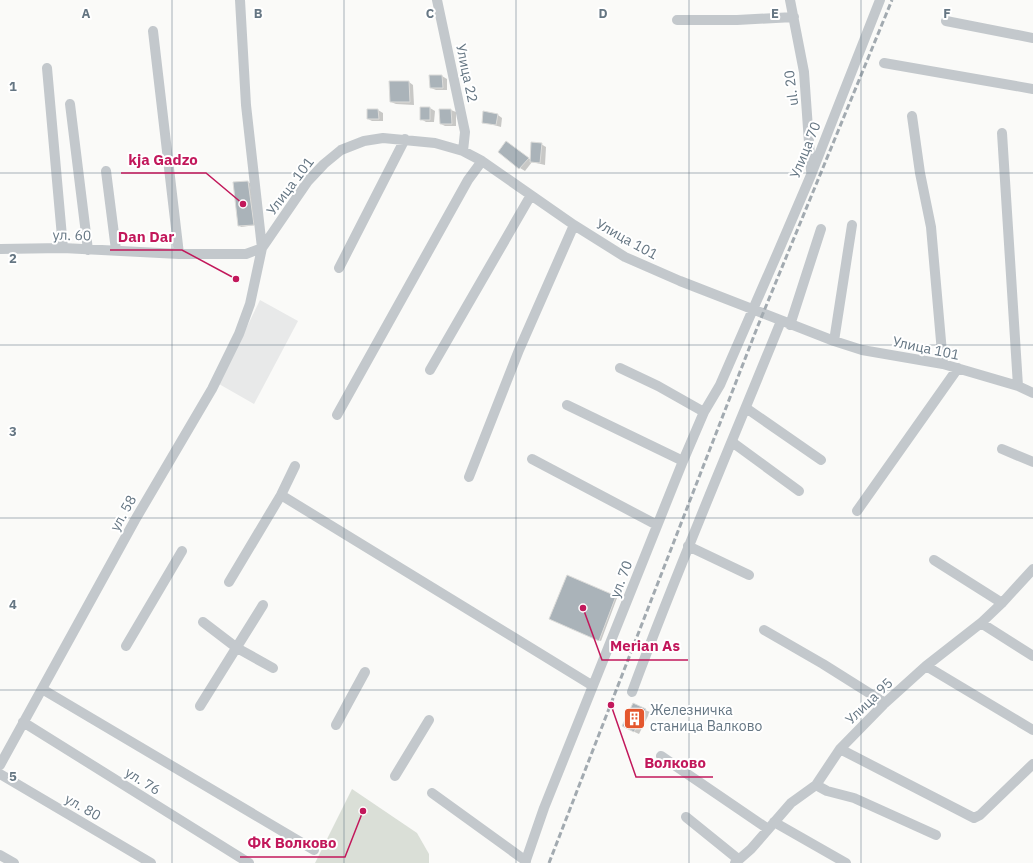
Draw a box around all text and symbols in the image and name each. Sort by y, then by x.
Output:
text: A [82,5,91,22]
text: B [254,5,263,22]
text: C [426,5,435,22]
text: D [598,5,608,22]
text: E [771,5,779,22]
text: F [943,5,951,22]
street label: Улица 22 [452,42,482,104]
street label: ul. 20 [780,69,802,107]
text: 1 [9,78,17,95]
street label: Улица 70 [785,119,825,181]
callout: kja Gadzo [121,146,206,173]
text: kja Gadzo [128,150,198,169]
street label: Улица 101 [262,153,318,219]
street label: Улица 101 [593,215,661,263]
callout: Dan Dar [110,223,182,250]
street label: ул. 60 [53,226,91,244]
text: Dan Dar [118,227,174,246]
text: 2 [9,250,17,267]
street label: Улица 101 [891,332,961,364]
text: 3 [9,423,17,440]
street label: ул. 58 [106,492,140,534]
street label: ул. 70 [606,558,636,600]
text: 4 [9,596,17,613]
callout: Merian As [602,633,688,660]
text: Merian As [610,636,680,655]
street label: Улица 95 [841,674,897,728]
place label: Железничка станица Валково [650,701,762,735]
building icon: Железничка станица Валково [621,705,647,731]
callout: Волково [636,750,713,777]
text: Волково [644,753,706,772]
street label: ул. 76 [122,763,164,799]
text: 5 [9,768,17,785]
street label: ул. 80 [62,790,104,824]
callout: ФК Волково [240,830,345,857]
text: ФК Волково [248,833,336,852]

